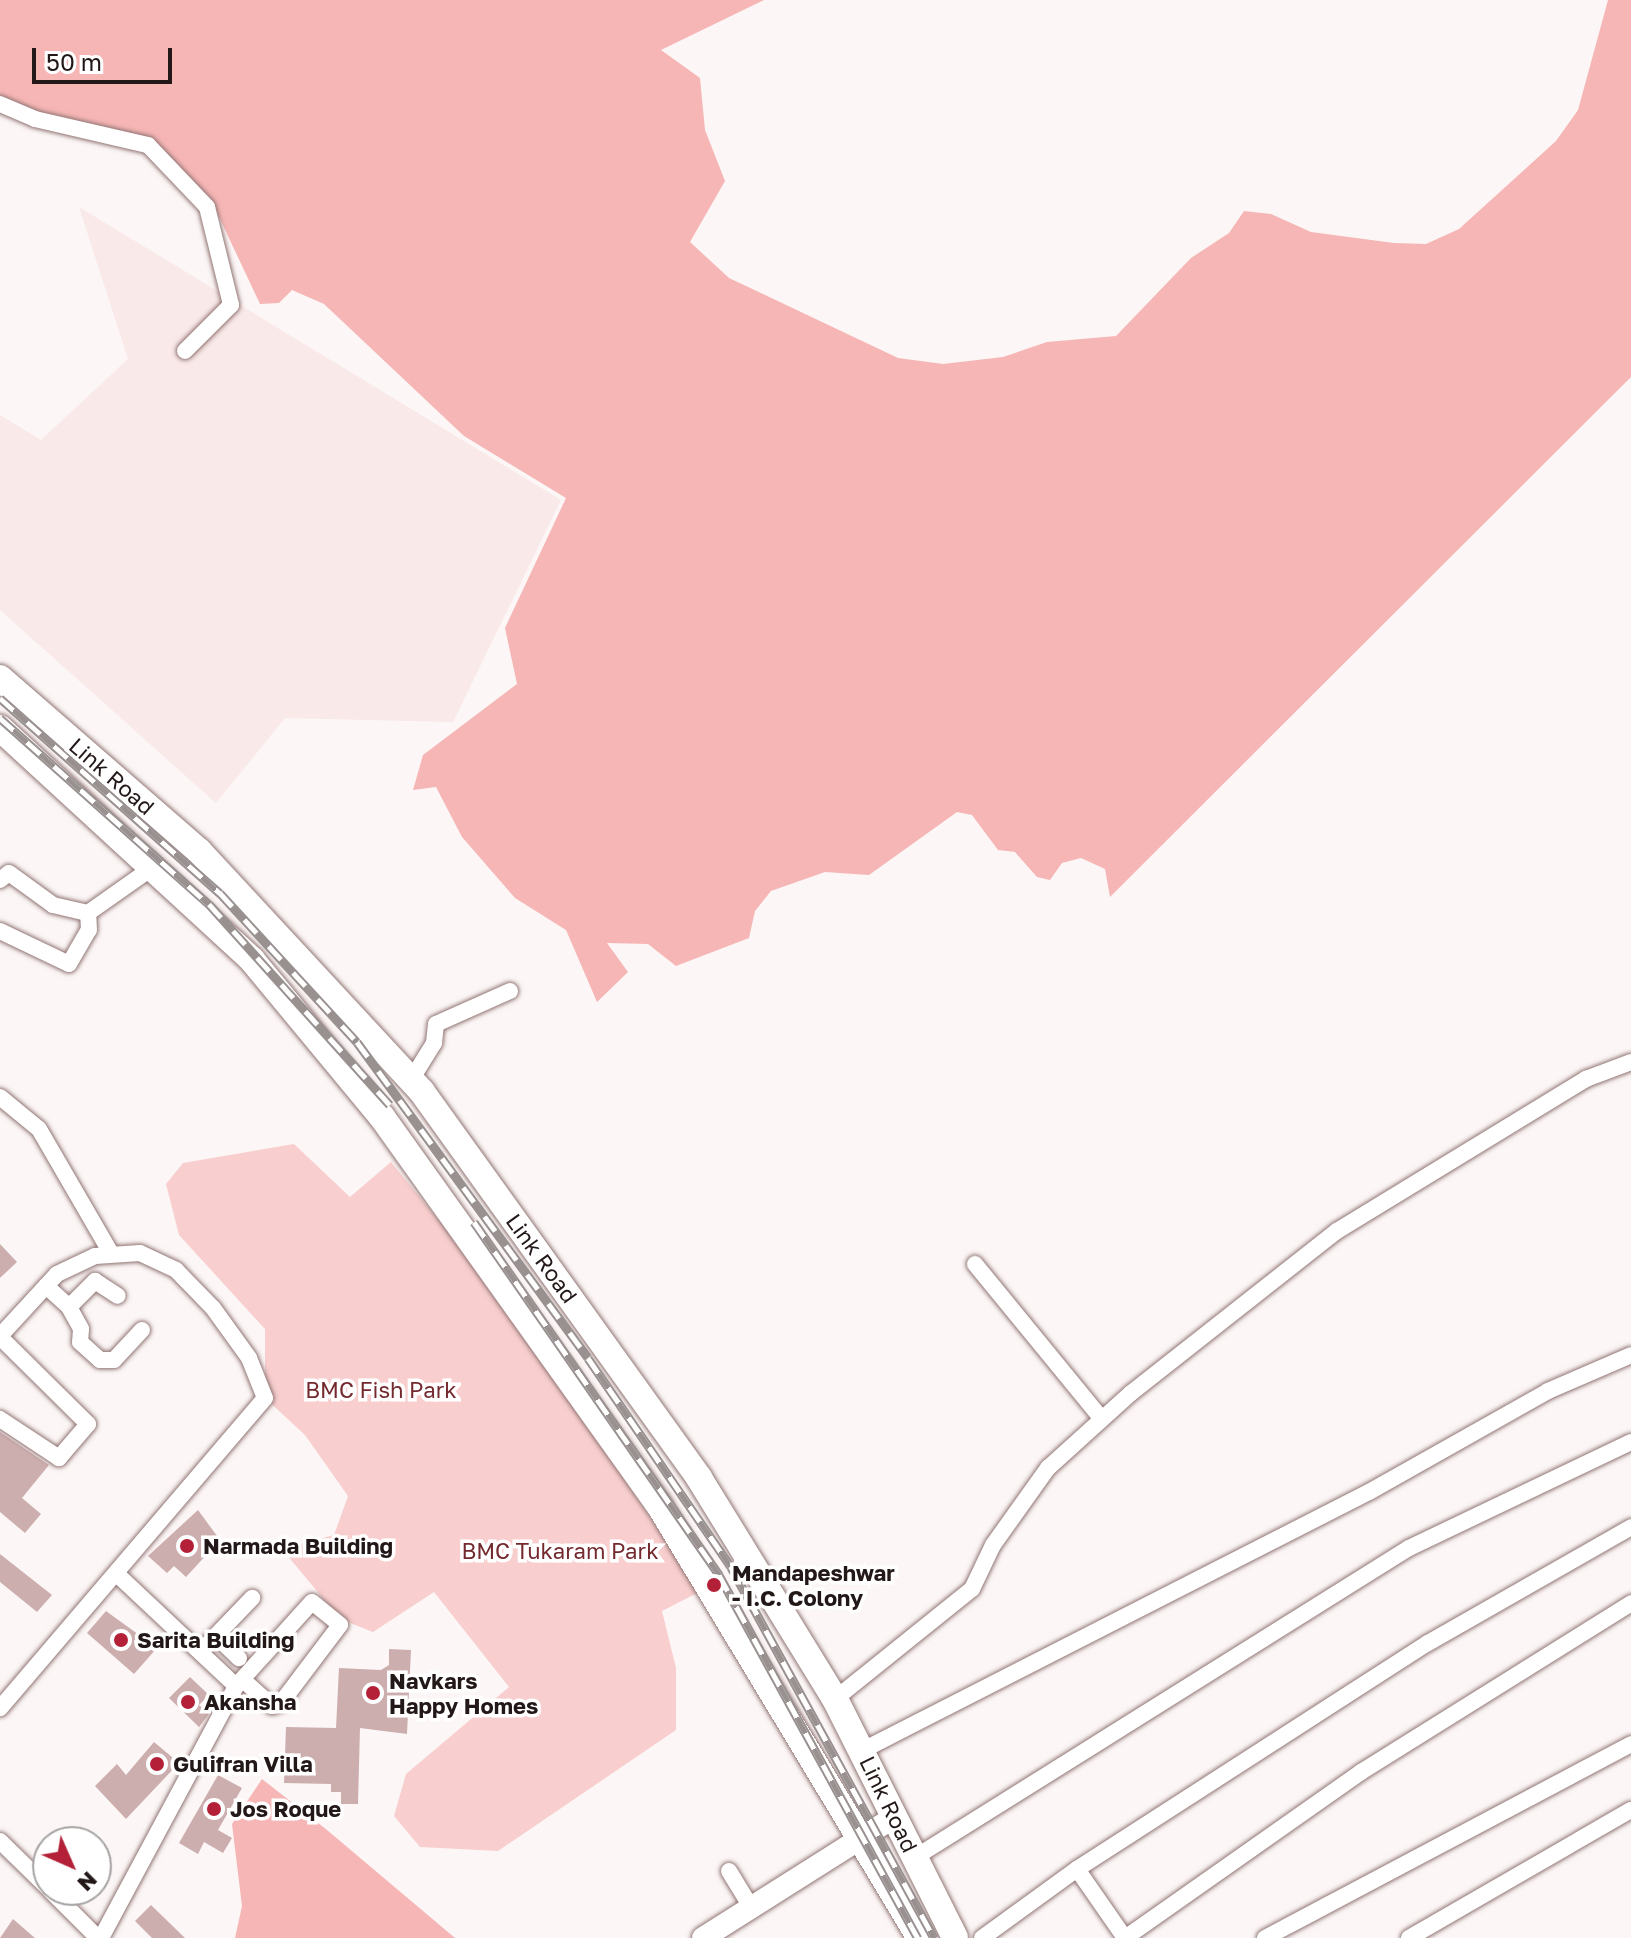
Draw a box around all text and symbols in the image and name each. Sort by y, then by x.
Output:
scale bar [36,32,176,82]
text: 50 m [46,47,102,76]
street label: Link Road [64,732,160,820]
street label: Link Road [501,1208,583,1308]
park label: BMC Fish Park [305,1377,457,1403]
place label: Narmada Building [203,1533,393,1559]
marker: Narmada Building [178,1537,196,1555]
park label: BMC Tukaram Park [461,1538,659,1564]
place label: Mandapeshwar - I.C. Colony [732,1559,895,1610]
marker: Mandapeshwar - I.C. Colony [703,1574,725,1596]
place label: Sarita Building [137,1627,294,1653]
marker: Sarita Building [112,1631,130,1649]
place label: Navkars Happy Homes [389,1667,538,1718]
marker: Navkars Happy Homes [364,1684,382,1702]
place label: Akansha [204,1689,297,1715]
marker: Akansha [179,1693,197,1711]
place label: Gulifran Villa [173,1751,313,1777]
street label: Link Road [854,1752,924,1856]
marker: Gulifran Villa [148,1755,166,1773]
place label: Jos Roque [230,1796,341,1822]
marker: Jos Roque [205,1800,223,1818]
north arrow [32,1826,112,1906]
text: N [72,1866,103,1897]

